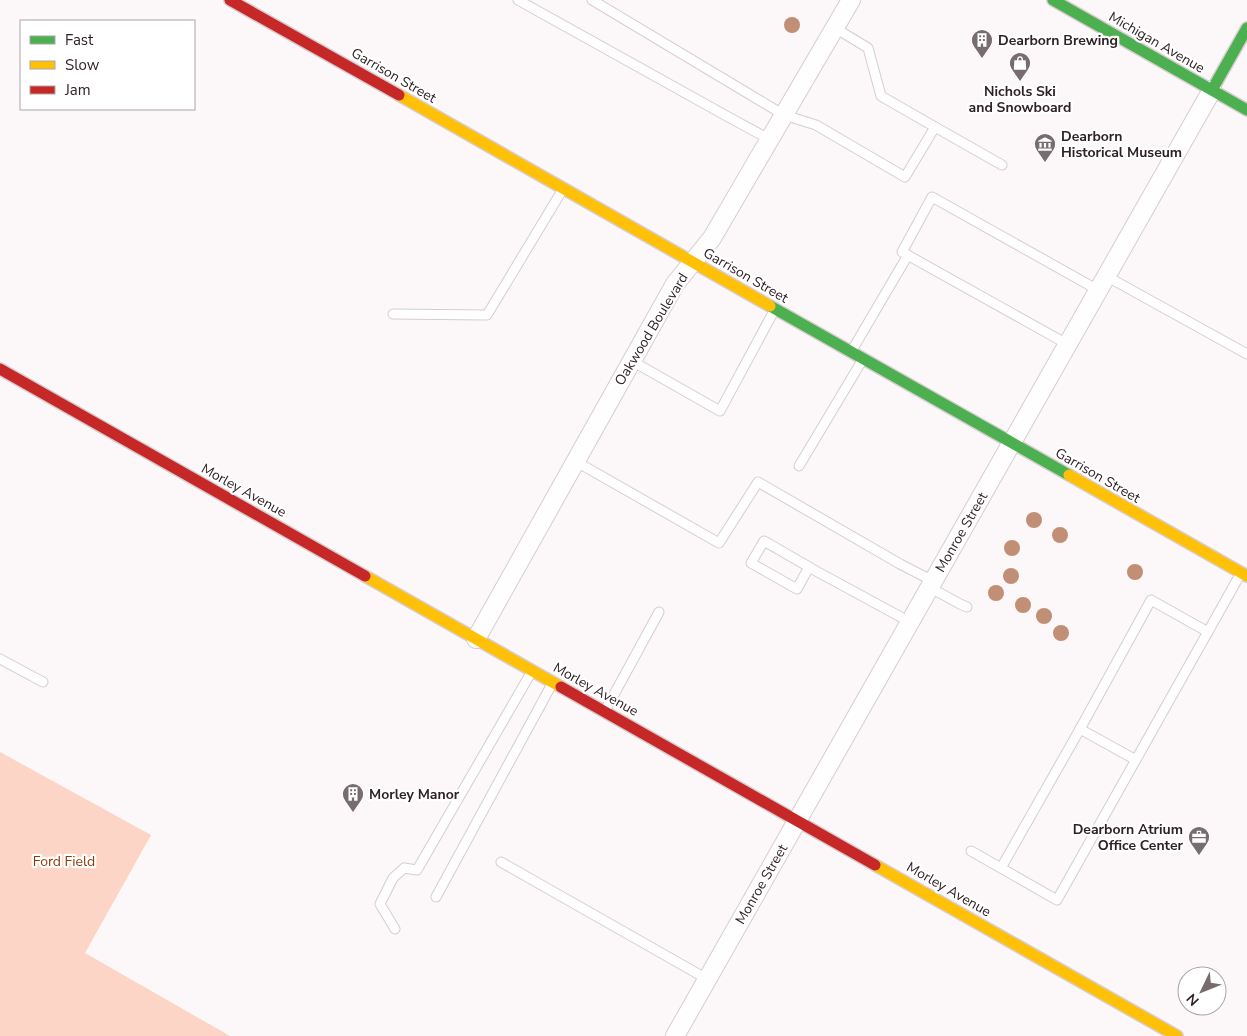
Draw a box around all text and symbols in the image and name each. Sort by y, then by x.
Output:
street label: Michigan Avenue [1105,7,1208,78]
legend [20,20,195,110]
building icon: Dearborn Brewing [970,28,994,59]
text: Fast [65,30,94,50]
place label: Dearborn Brewing [998,31,1118,50]
street label: Garrison Street [348,43,440,107]
shop icon: Nichols Ski and Snowboard [1008,51,1032,82]
text: Slow [65,55,100,75]
text: Jam [64,80,91,100]
place label: Nichols Ski and Snowboard [969,82,1071,117]
place label: Dearborn Historical Museum [1061,127,1182,162]
museum icon: Dearborn Historical Museum [1033,132,1057,163]
street label: Garrison Street [700,243,792,307]
street label: Oakwood Boulevard [610,269,693,389]
street label: Garrison Street [1052,443,1144,507]
street label: Morley Avenue [198,459,290,522]
street label: Monroe Street [931,489,992,576]
street label: Morley Avenue [550,658,642,721]
building icon: Morley Manor [341,782,365,813]
place label: Morley Manor [369,785,460,804]
place label: Dearborn Atrium Office Center [1073,820,1183,855]
office icon: Dearborn Atrium Office Center [1187,825,1211,856]
street label: Monroe Street [731,841,792,928]
park label: Ford Field [33,852,95,871]
street label: Morley Avenue [903,858,994,921]
north arrow [1177,966,1227,1016]
text: N [1182,989,1203,1010]

